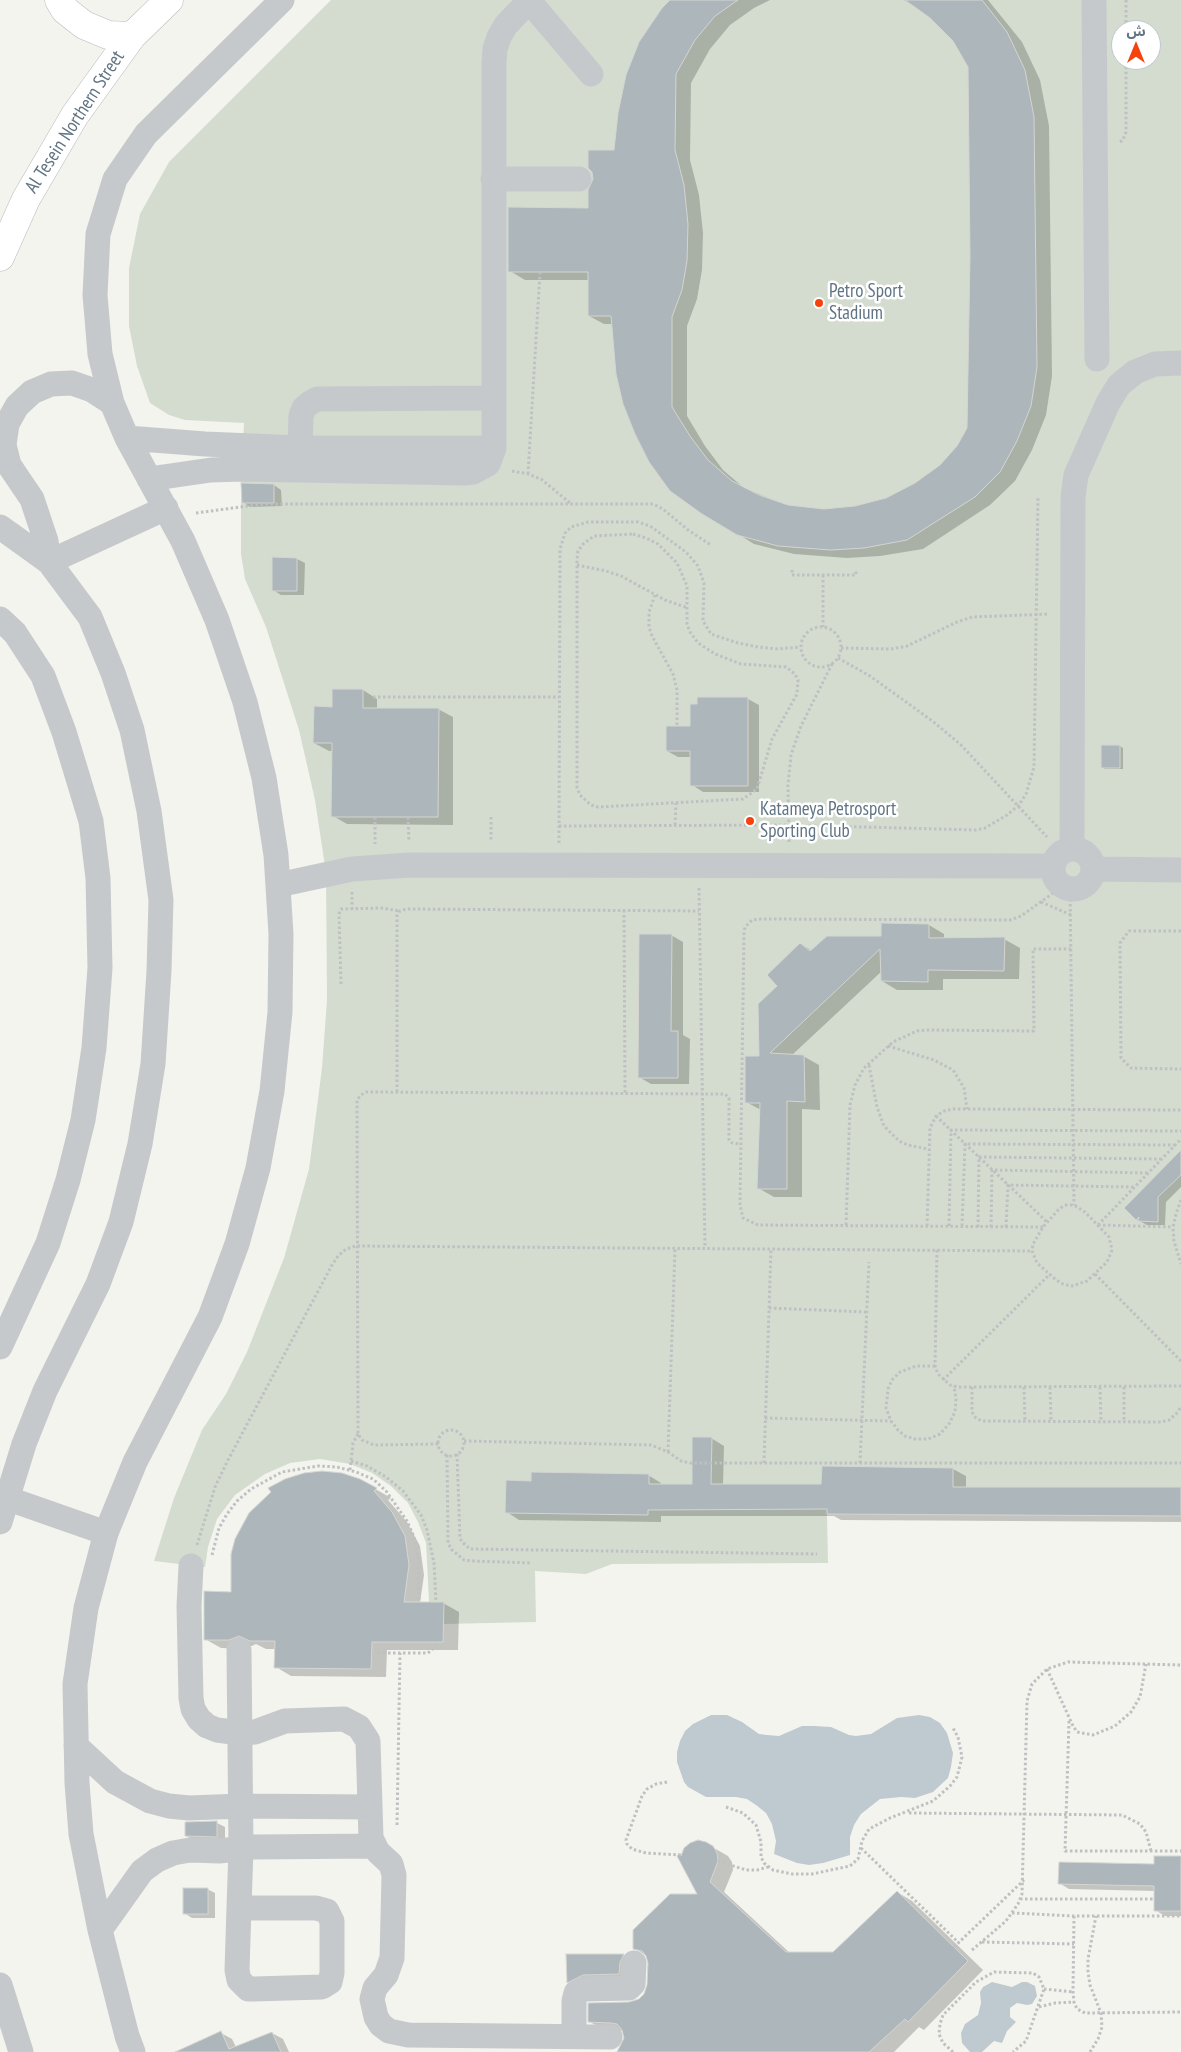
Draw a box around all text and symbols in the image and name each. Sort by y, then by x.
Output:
north arrow [1111,20,1161,70]
text: ش [1126,22,1146,40]
street label: Al Tesein Northern Street [21,47,129,197]
place label: Petro Sport Stadium [829,281,903,325]
marker: Petro Sport Stadium [813,297,825,309]
place label: Katameya Petrosport Sporting Club [760,799,896,843]
marker: Katameya Petrosport Sporting Club [744,815,756,827]

